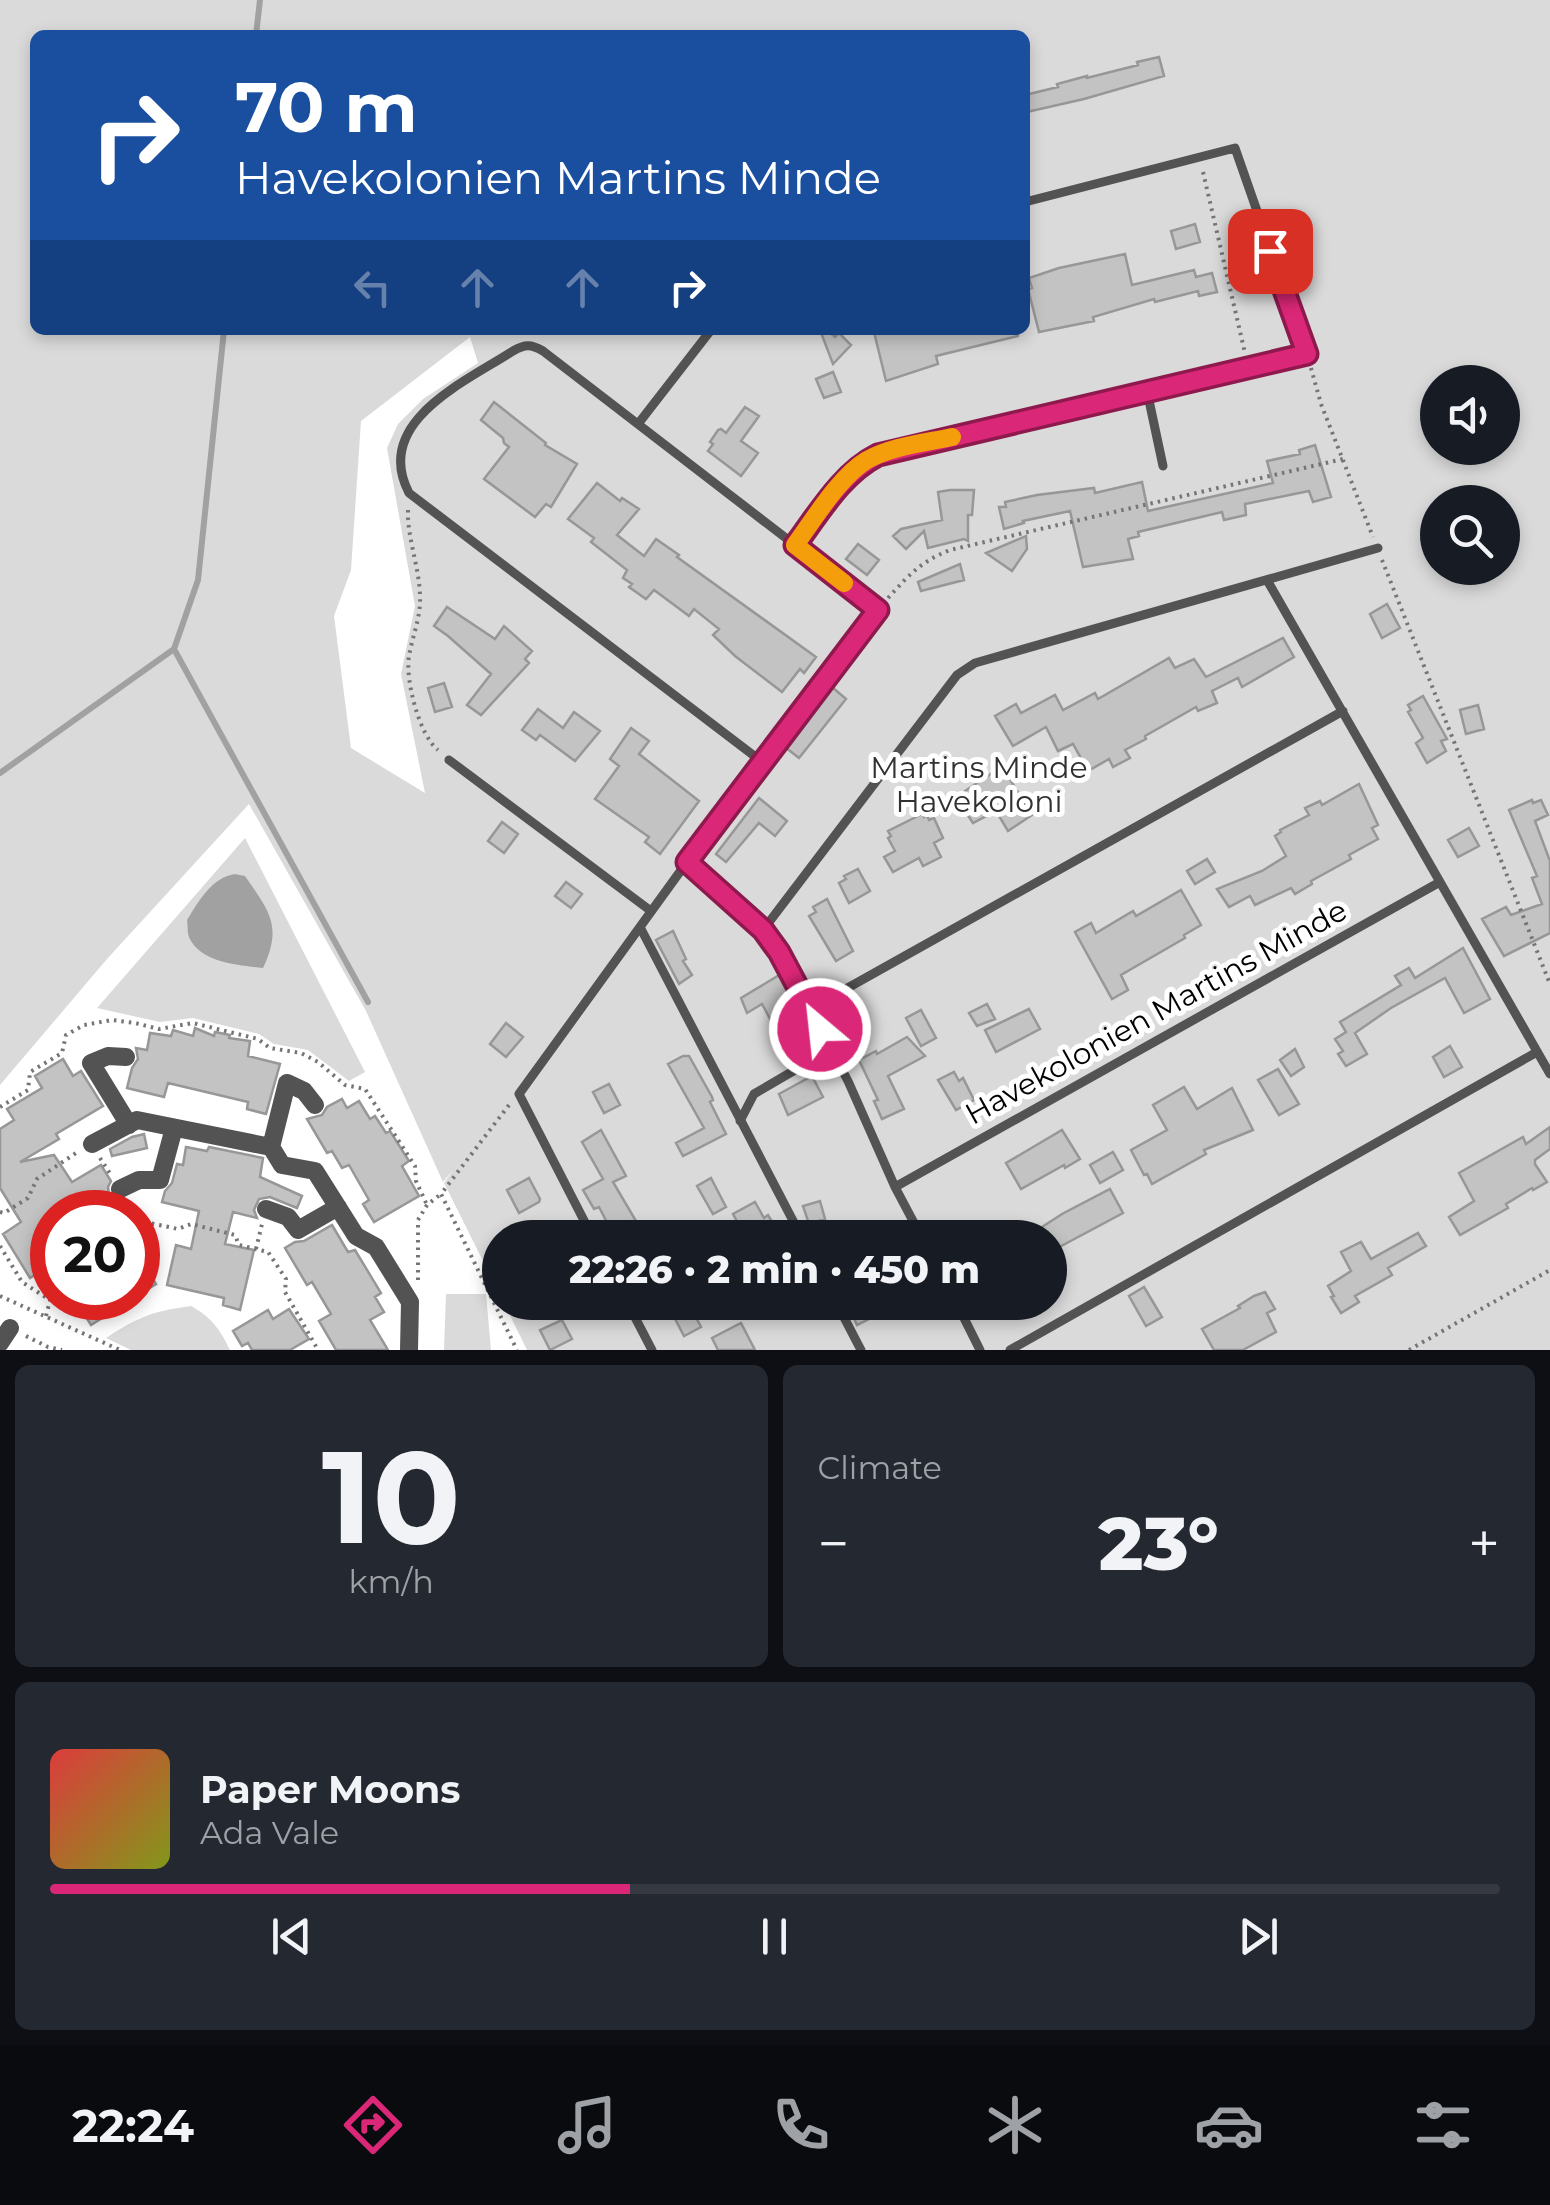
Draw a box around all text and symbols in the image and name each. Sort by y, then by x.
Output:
text: 70 m [235,64,418,150]
icon: right [70,70,200,200]
text: Havekolonien Martins Minde [235,150,881,205]
pin [1228,209,1313,294]
icon: arrive [1243,224,1298,279]
icon: left [345,260,400,315]
icon: ahead [450,260,505,315]
icon: ahead [555,260,610,315]
icon: right [660,260,715,315]
map controls [1420,365,1520,585]
button: sound [1420,365,1520,465]
button: search [1420,485,1520,585]
park label: Martins Minde Havekoloni [870,749,1088,820]
street label: Havekolonien Martins Minde [959,891,1353,1133]
position arrow [768,977,872,1081]
speed limit sign: 20 [30,1190,160,1320]
text: 22:26 · 2 min · 450 m [569,1246,980,1293]
text: 10 [322,1417,461,1576]
text: Climate [818,1448,942,1487]
text: 23° [1099,1497,1219,1589]
text: − [818,1510,849,1577]
text: + [1468,1510,1500,1577]
text: km/h [349,1562,434,1601]
text: Paper Moons [200,1766,461,1813]
text: Ada Vale [200,1813,339,1852]
icon: previous [264,1909,319,1964]
icon: pause [747,1909,802,1964]
icon: next [1231,1909,1286,1964]
icon: directions [338,2090,408,2160]
icon: music [552,2090,622,2160]
icon: phone [766,2090,836,2160]
icon: climate [980,2090,1050,2160]
icon: car [1194,2090,1264,2160]
icon: filters [1408,2090,1478,2160]
text: 22:24 [72,2098,194,2153]

